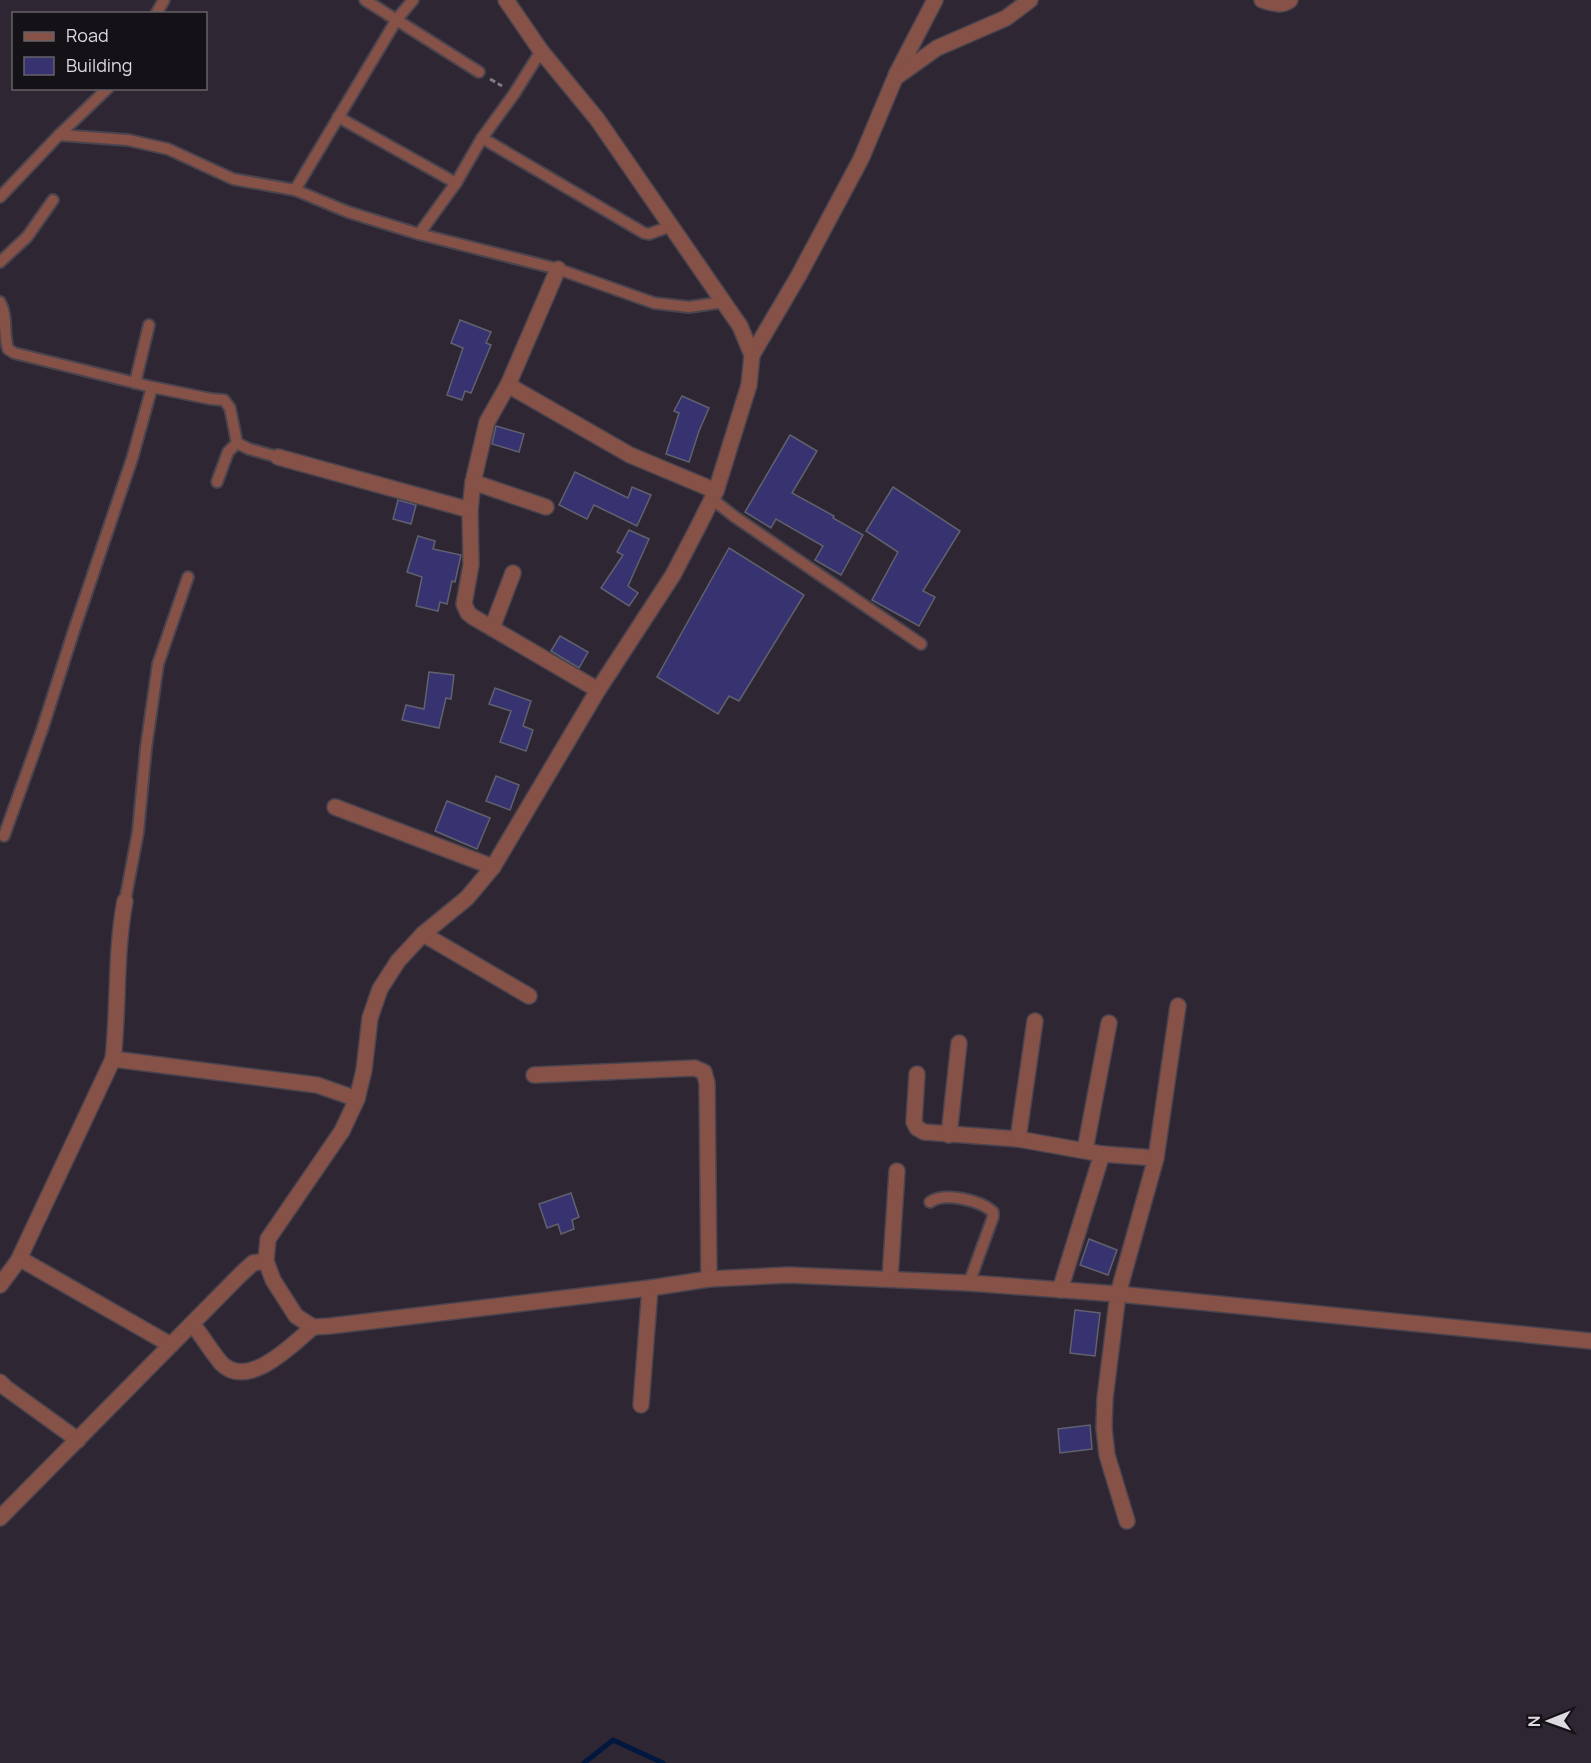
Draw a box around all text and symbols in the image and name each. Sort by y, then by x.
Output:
legend [12,12,207,90]
text: Road [66,23,109,47]
text: Building [66,53,132,77]
north arrow [1519,1691,1579,1751]
text: N [1523,1715,1545,1727]

